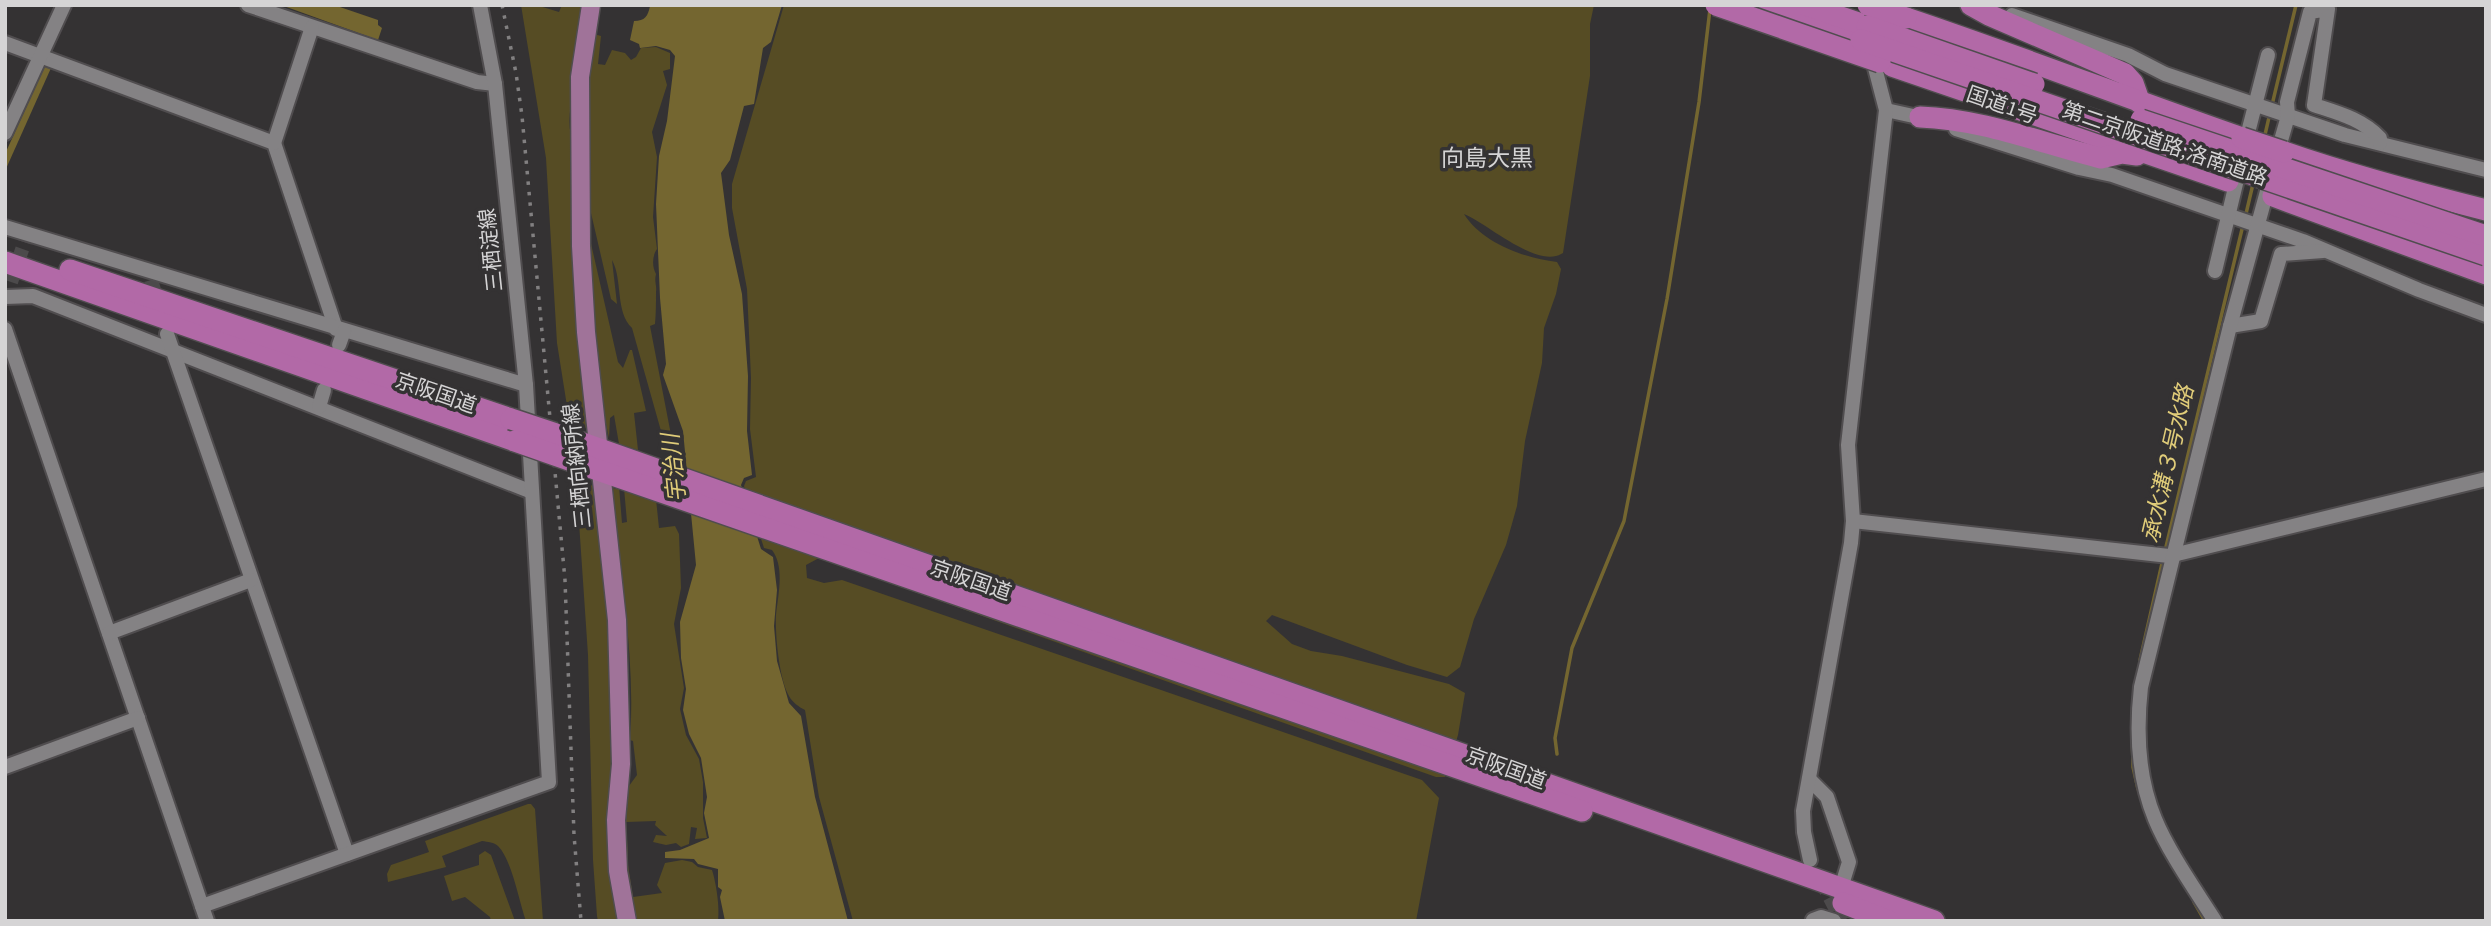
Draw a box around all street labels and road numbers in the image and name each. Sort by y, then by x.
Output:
street label: 国道1号 [1962,79,2042,131]
street label: 第二京阪道路;洛南道路 [2058,95,2272,193]
street label: 三栖淀線 [472,207,510,293]
street label: 京阪国道 [391,365,481,421]
street label: 三栖向納所線 [555,402,599,530]
street label: 京阪国道 [926,552,1016,608]
street label: 京阪国道 [1461,740,1551,796]

